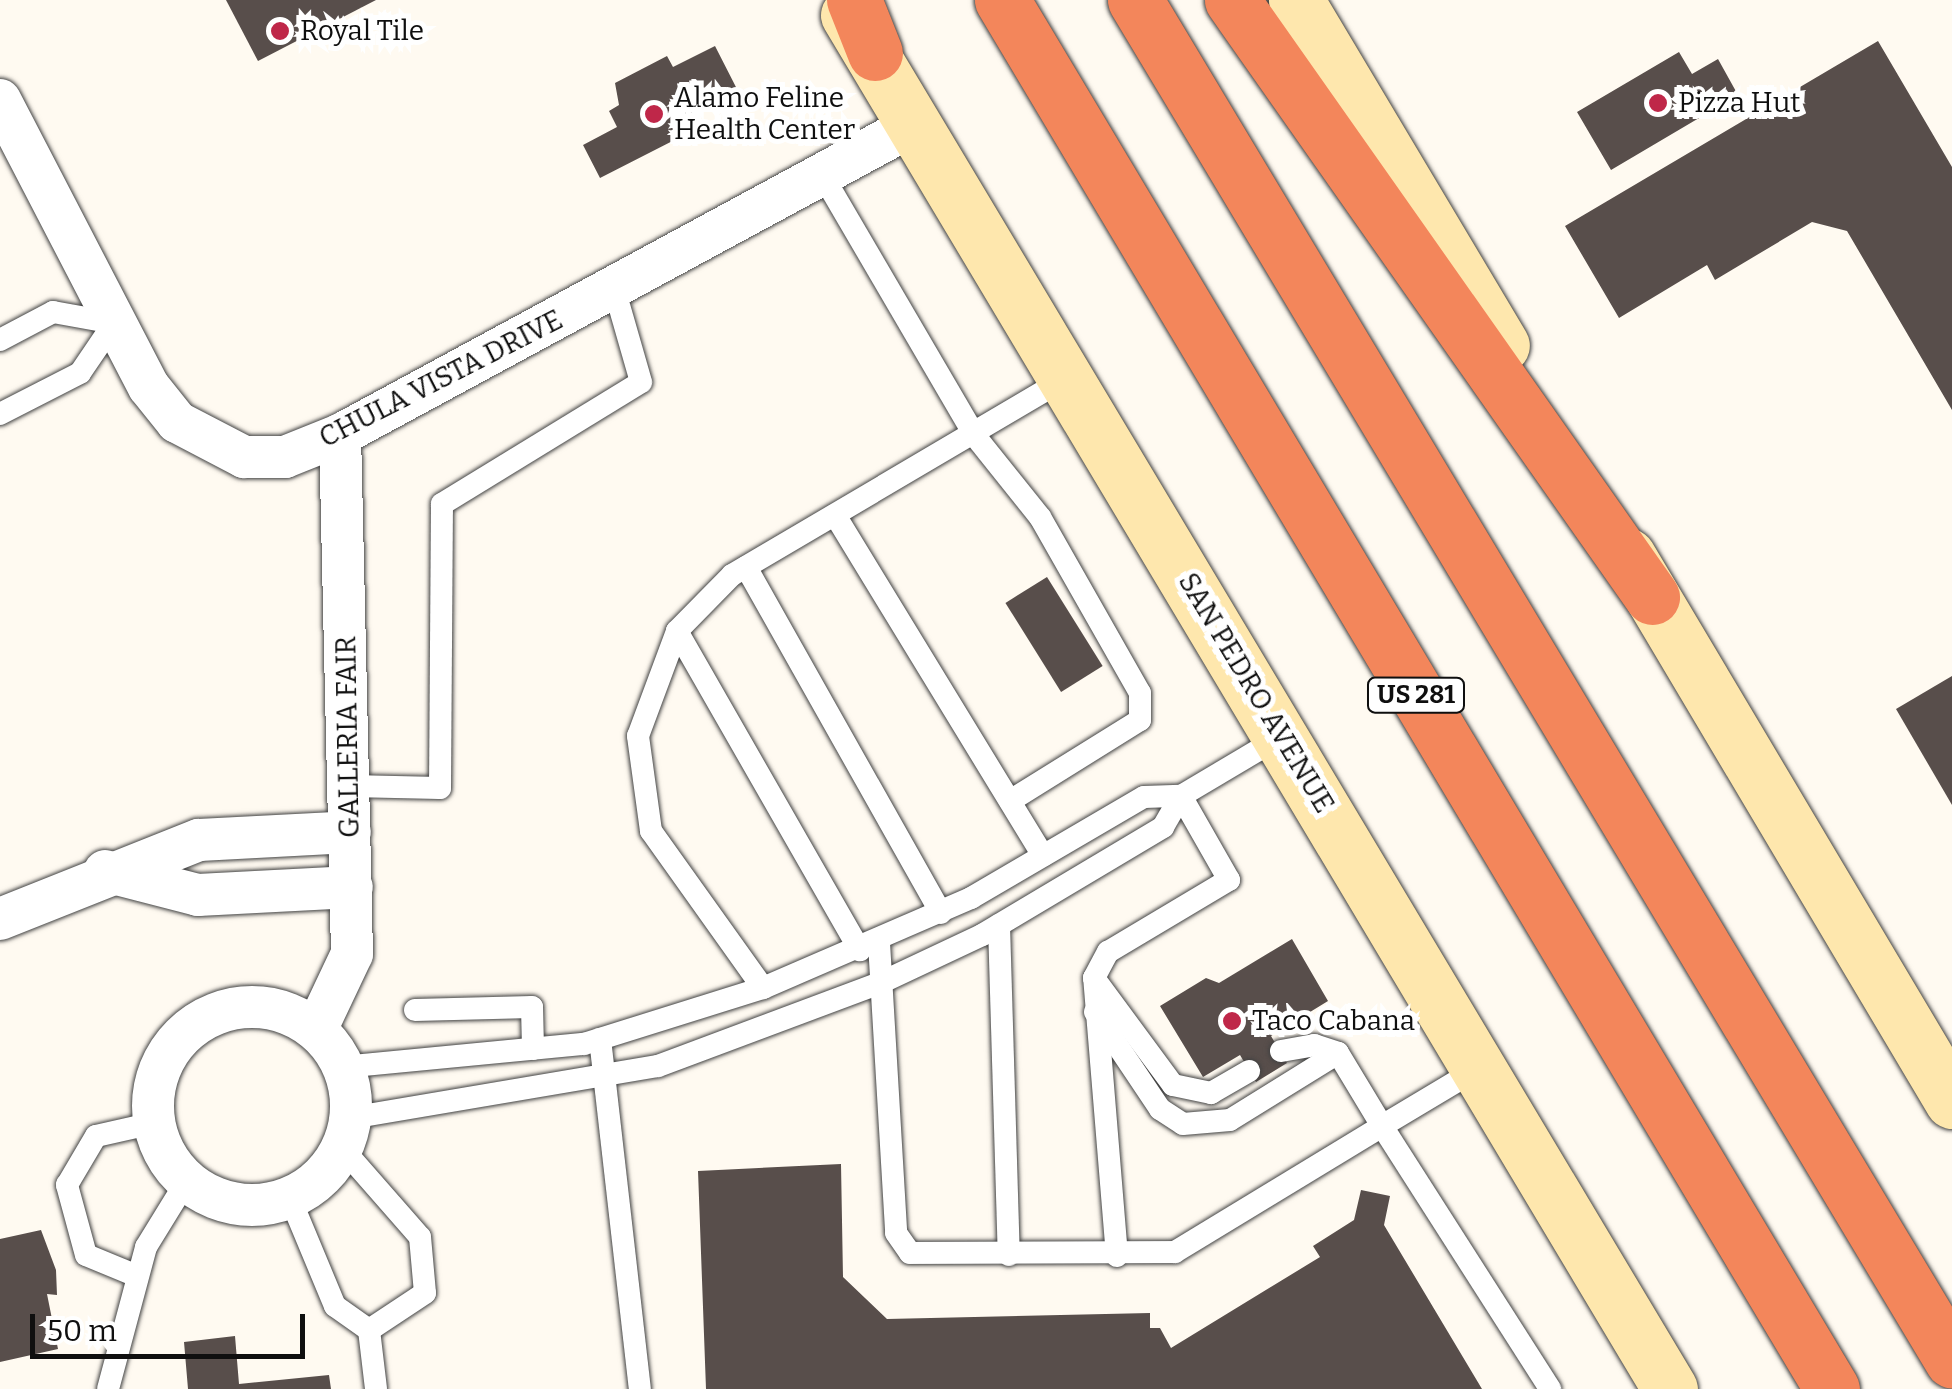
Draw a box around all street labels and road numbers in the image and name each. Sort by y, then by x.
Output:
street label: CHULA VISTA DRIVE [314,303,568,455]
street label: SAN PEDRO AVENUE [1171,567,1341,819]
street label: GALLERIA FAIR [329,636,367,838]
road number: US 281 [1366,675,1466,715]

